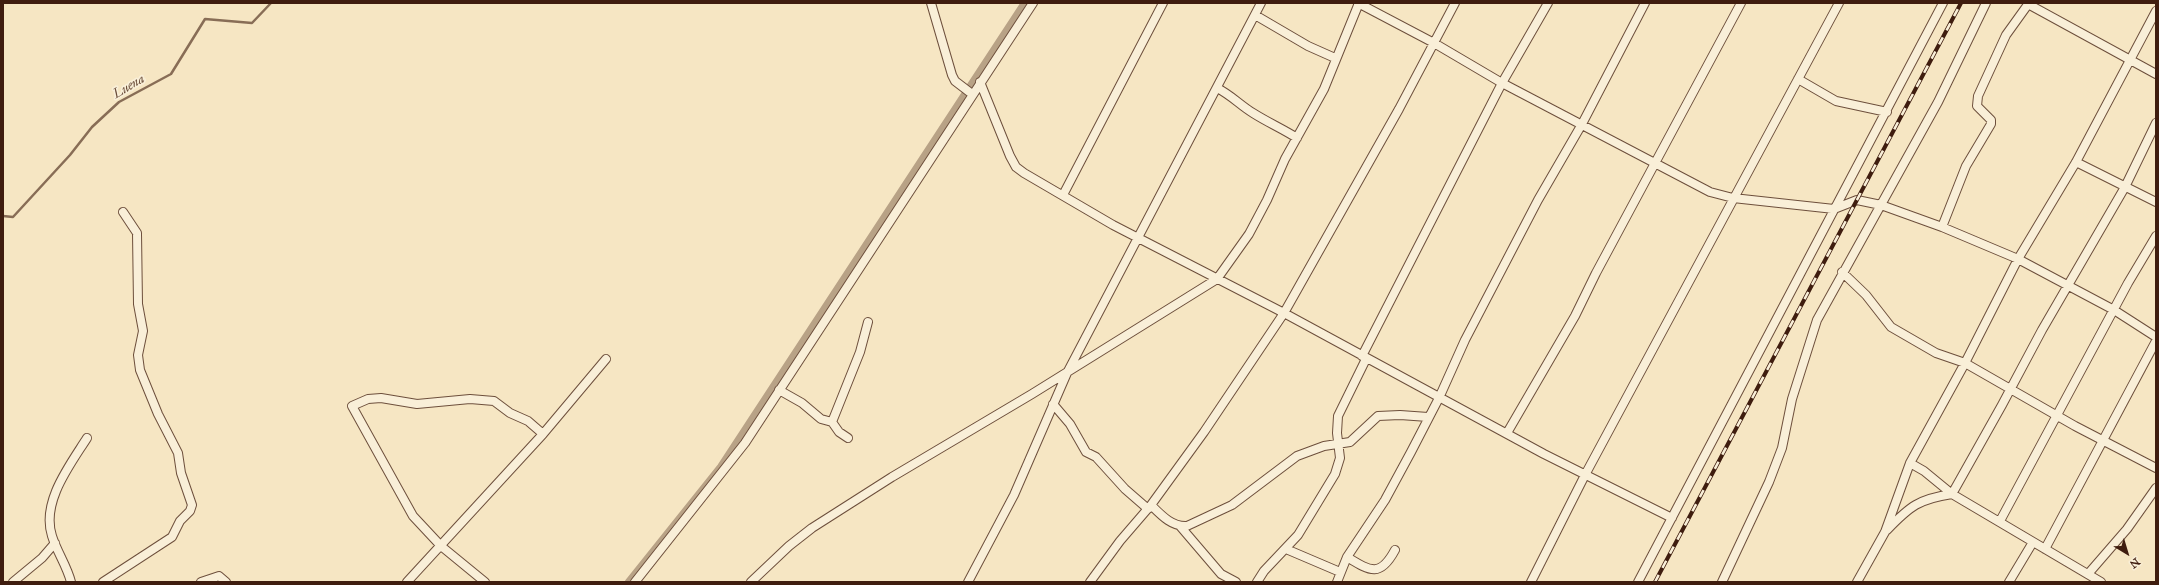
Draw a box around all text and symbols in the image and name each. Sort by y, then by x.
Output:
water label: Luena [110,72,148,102]
north arrow [2107,533,2147,573]
text: N [2127,555,2142,571]

